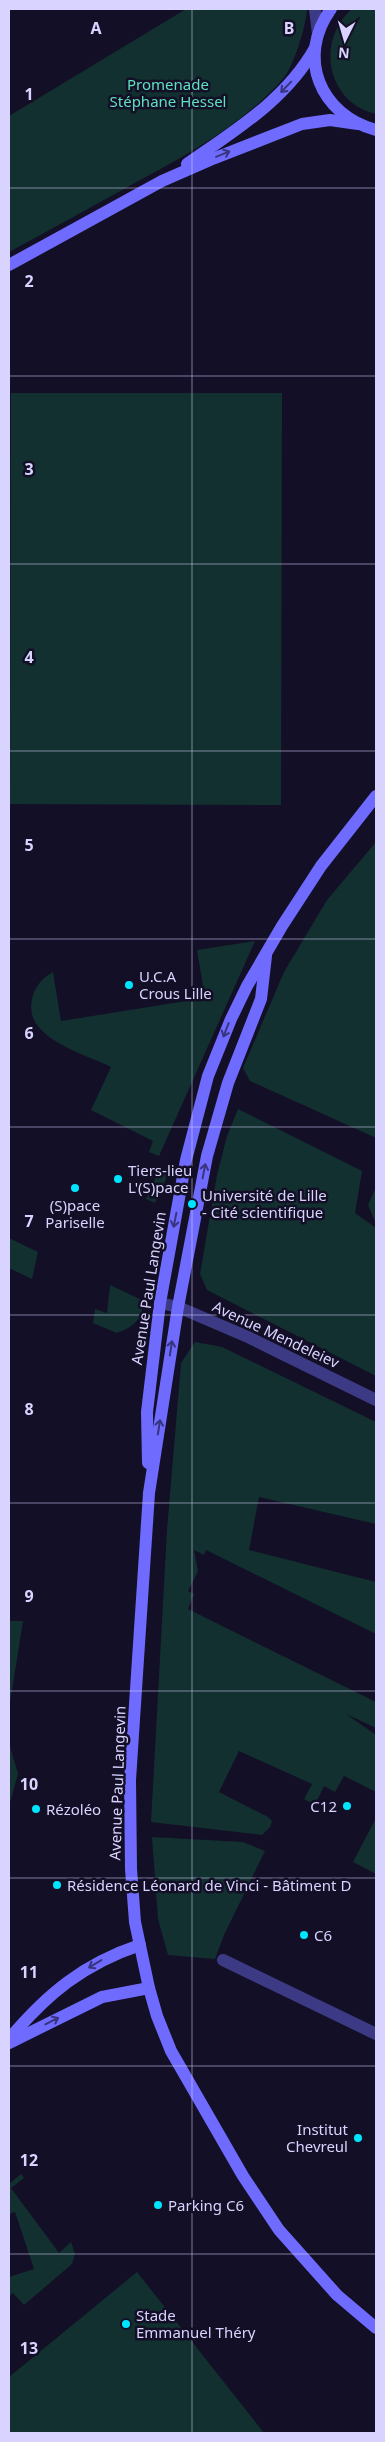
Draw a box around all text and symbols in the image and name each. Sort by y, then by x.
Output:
north arrow [320,15,370,65]
text: A [90,17,102,39]
text: B [284,17,294,39]
text: N [337,43,350,63]
park label: Promenade Stéphane Hessel [110,74,226,111]
one-way arrow [280,81,292,93]
text: 1 [24,83,34,105]
one-way arrow [215,149,230,159]
text: 2 [24,270,34,292]
text: 3 [24,458,34,480]
text: 4 [24,646,34,668]
text: 5 [24,834,34,856]
place label: U.C.A Crous Lille [139,966,212,1003]
marker: U.C.A Crous Lille [123,979,135,991]
text: 6 [24,1022,34,1044]
one-way arrow [221,1022,230,1037]
place label: Tiers-lieu L'(S)pace [128,1160,192,1197]
one-way arrow [200,1164,210,1180]
marker: Tiers-lieu L'(S)pace [112,1173,124,1185]
marker: (S)pace Pariselle [69,1182,81,1194]
place label: Université de Lille ‐ Cité scientifique [202,1185,327,1222]
place label: (S)pace Pariselle [45,1195,105,1232]
marker: Université de Lille ‐ Cité scientifique [186,1198,198,1210]
text: 7 [24,1210,34,1232]
street label: Avenue Paul Langevin [126,1210,170,1366]
one-way arrow [169,1212,179,1228]
street label: Avenue Mendeleiev [209,1296,343,1372]
one-way arrow [167,1340,177,1356]
text: 8 [24,1398,34,1420]
one-way arrow [155,1419,165,1435]
text: 9 [24,1585,34,1607]
street label: Avenue Paul Langevin [104,1705,130,1861]
text: 10 [20,1773,38,1795]
place label: C12 [310,1796,337,1816]
place label: Rézoléo [46,1799,101,1819]
marker: C12 [341,1800,353,1812]
marker: Rézoléo [30,1803,42,1815]
place label: Résidence Léonard de Vinci - Bâtiment D [67,1875,351,1895]
marker: Résidence Léonard de Vinci - Bâtiment D [51,1879,63,1891]
place label: C6 [314,1925,332,1945]
marker: C6 [298,1929,310,1941]
one-way arrow [88,1959,102,1969]
text: 11 [20,1961,38,1983]
one-way arrow [44,2016,59,2025]
place label: Institut Chevreul [286,2119,349,2156]
marker: Institut Chevreul [352,2132,364,2144]
text: 12 [20,2149,38,2171]
place label: Parking C6 [168,2195,244,2215]
marker: Parking C6 [152,2199,164,2211]
place label: Stade Emmanuel Théry [136,2305,256,2342]
marker: Stade Emmanuel Théry [120,2318,132,2330]
text: 13 [20,2337,38,2359]

